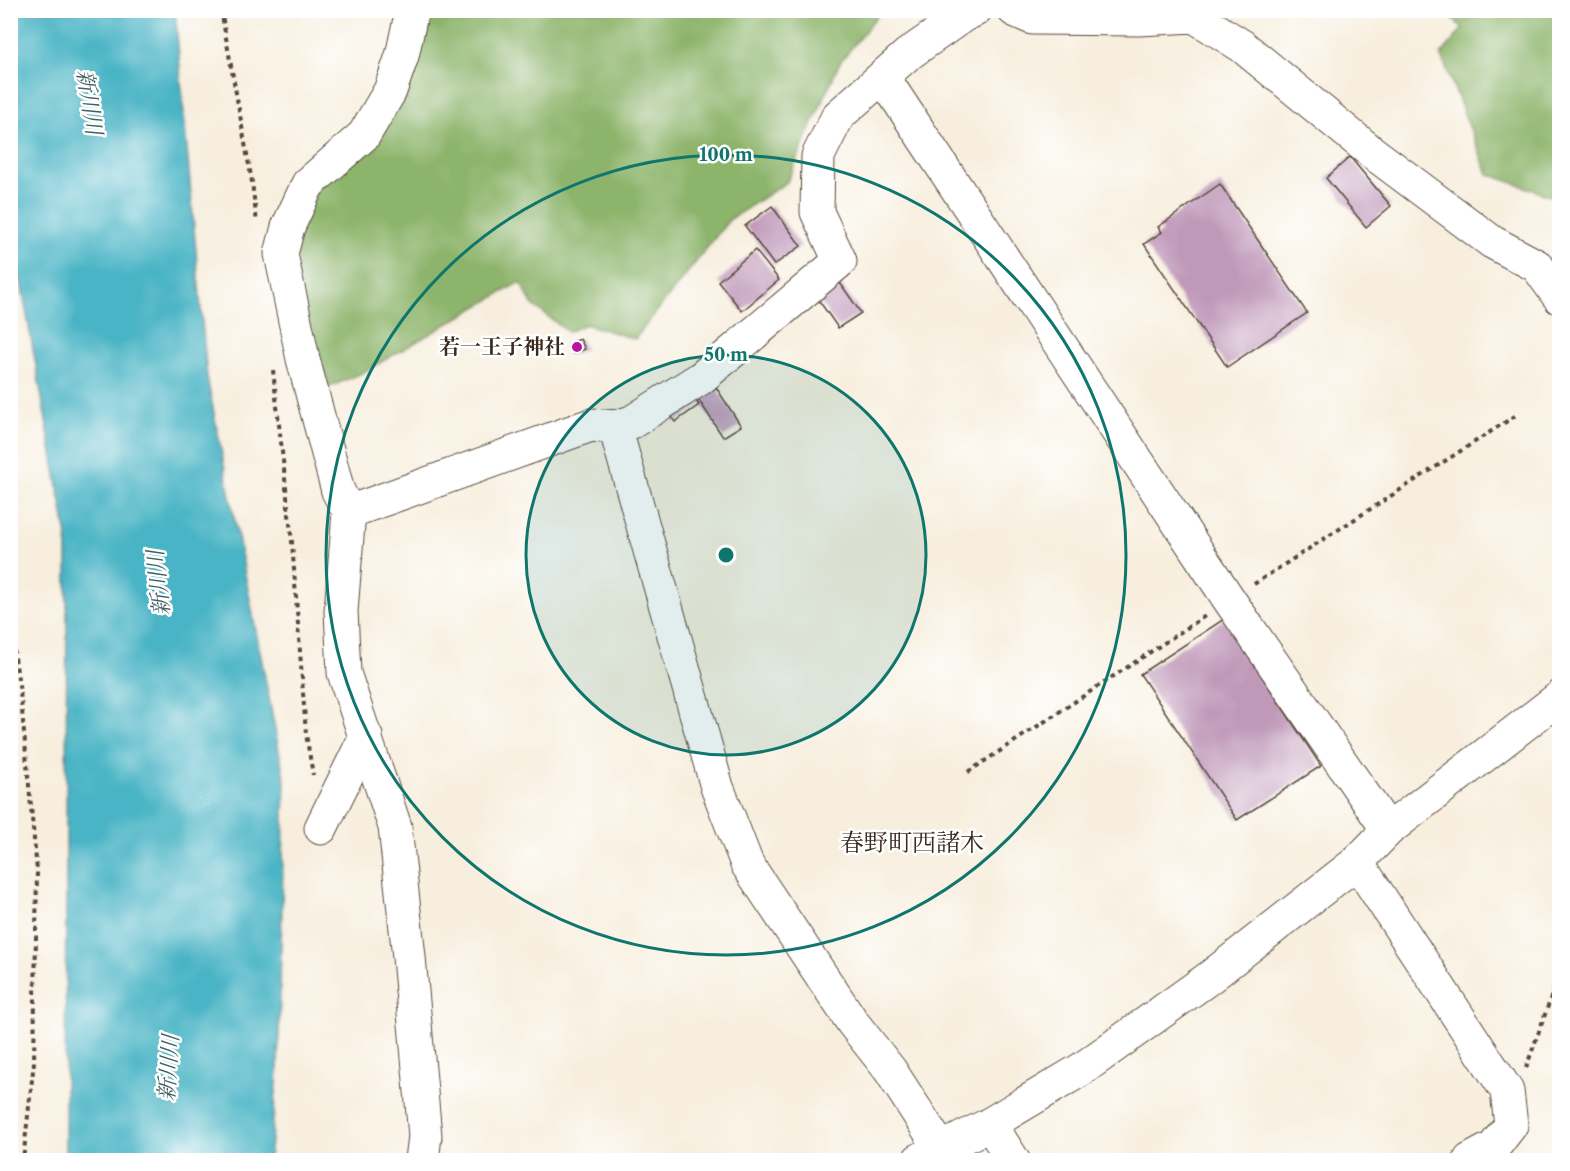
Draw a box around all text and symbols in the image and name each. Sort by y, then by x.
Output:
water label: 新川川 [71,67,108,139]
text: 100 m [699,144,753,166]
place label: 若一王子神社 [439,334,565,359]
marker: 若一王子神社 [570,340,584,354]
text: 50 m [704,344,748,366]
centre of rings [716,545,736,565]
water label: 新川川 [141,547,175,617]
district label: 春野町西諸木 [840,828,984,857]
water label: 新川川 [153,1032,184,1102]

